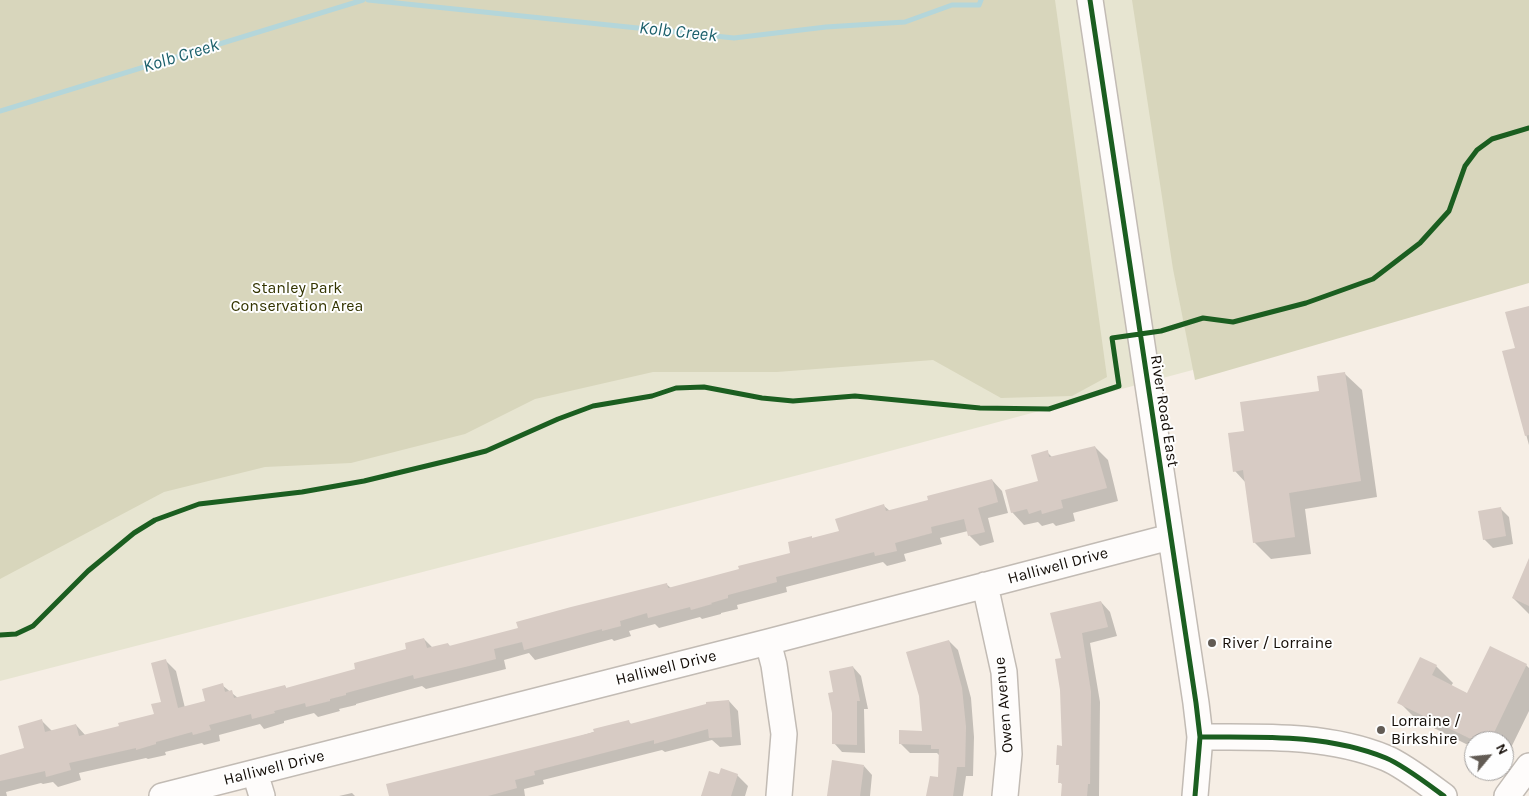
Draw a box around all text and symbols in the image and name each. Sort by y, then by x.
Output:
water label: Kolb Creek [638,17,718,47]
water label: Kolb Creek [140,34,222,78]
park label: Stanley Park Conservation Area [231,278,363,316]
street label: River Road East [1146,354,1182,468]
street label: Halliwell Drive [1006,543,1110,589]
place label: River / Lorraine [1222,633,1332,653]
marker: River / Lorraine [1206,637,1218,649]
street label: Halliwell Drive [614,646,718,690]
street label: Owen Avenue [990,656,1018,754]
place label: Lorraine / Birkshire [1391,711,1461,749]
marker: Lorraine / Birkshire [1375,724,1387,736]
north arrow [1464,731,1514,781]
text: N [1492,741,1512,758]
street label: Halliwell Drive [222,746,326,790]

